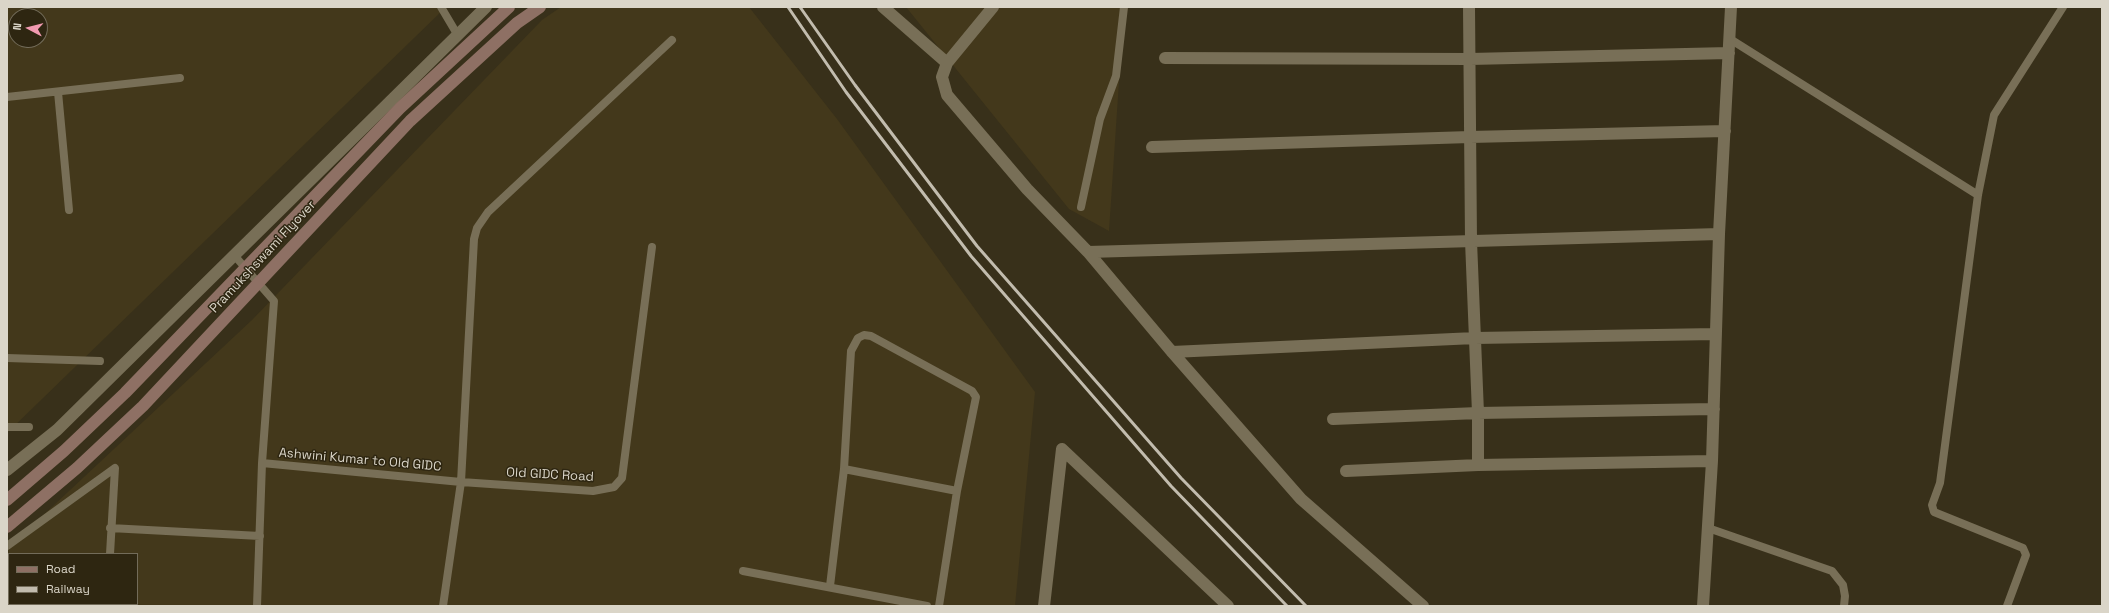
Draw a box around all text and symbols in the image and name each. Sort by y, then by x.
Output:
north arrow [8,8,48,48]
text: N [10,22,24,31]
street label: Pramukshswami Flyover [207,198,319,316]
street label: Ashwini Kumar to Old GIDC [278,445,442,475]
street label: Old GIDC Road [506,465,594,485]
legend [8,553,138,605]
text: Road [46,561,75,577]
text: Railway [46,581,90,597]

